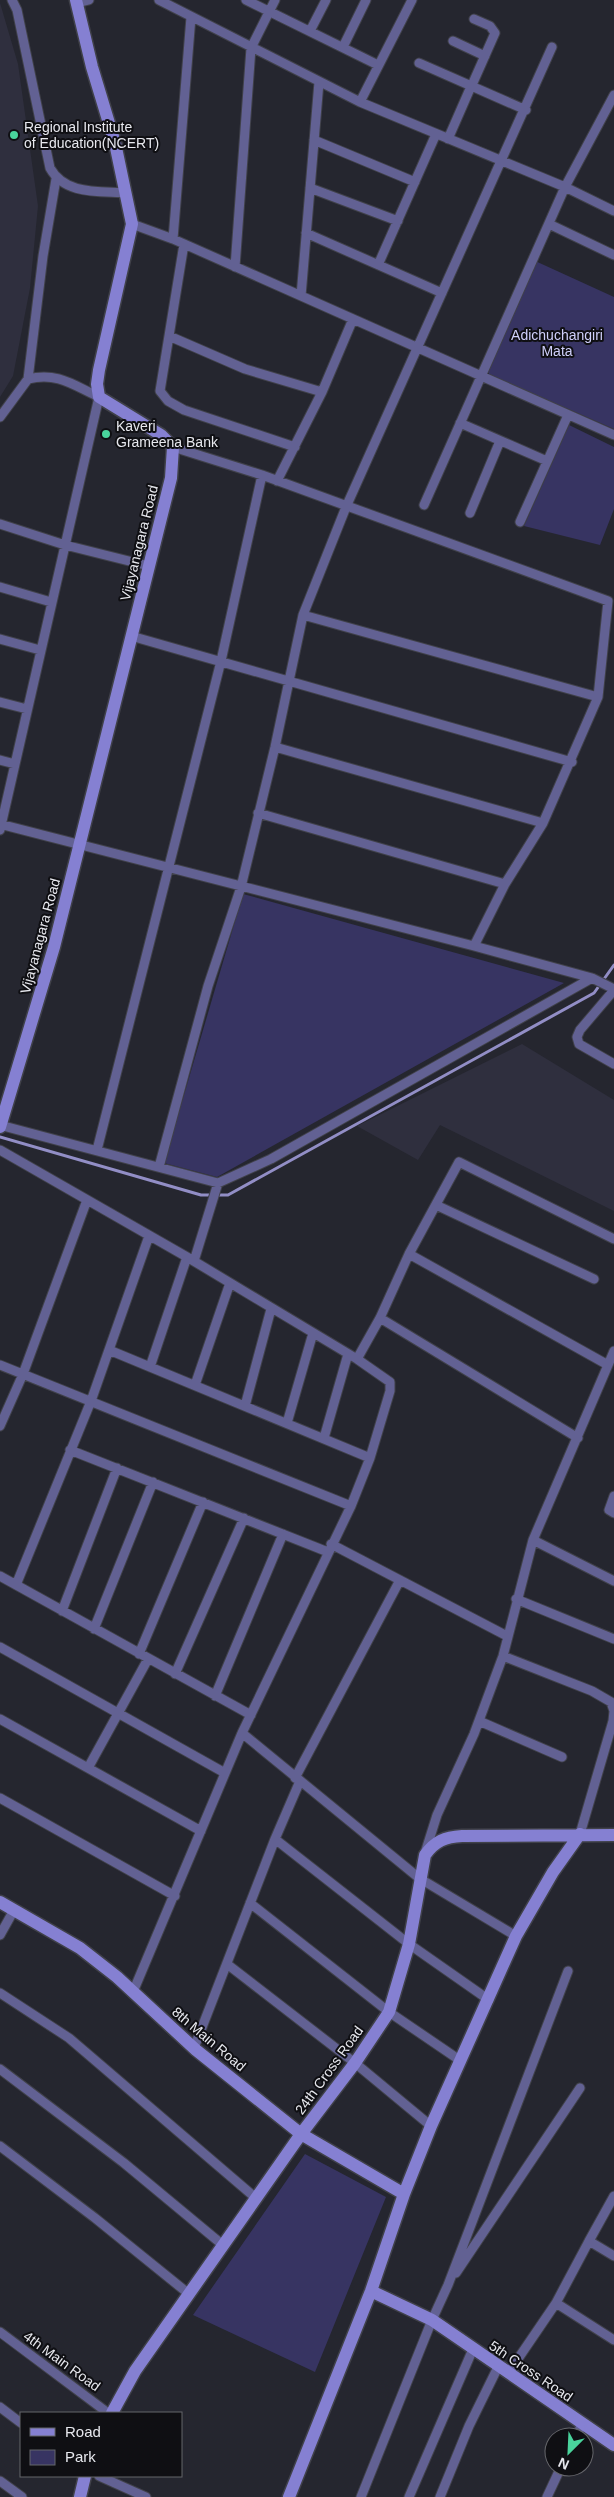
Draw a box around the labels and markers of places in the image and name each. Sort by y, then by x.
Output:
place label: Regional Institute of Education(NCERT) [24,119,159,151]
marker: Regional Institute of Education(NCERT) [8,129,20,141]
place label: Kaveri Grameena Bank [116,418,219,450]
marker: Kaveri Grameena Bank [100,428,112,440]

